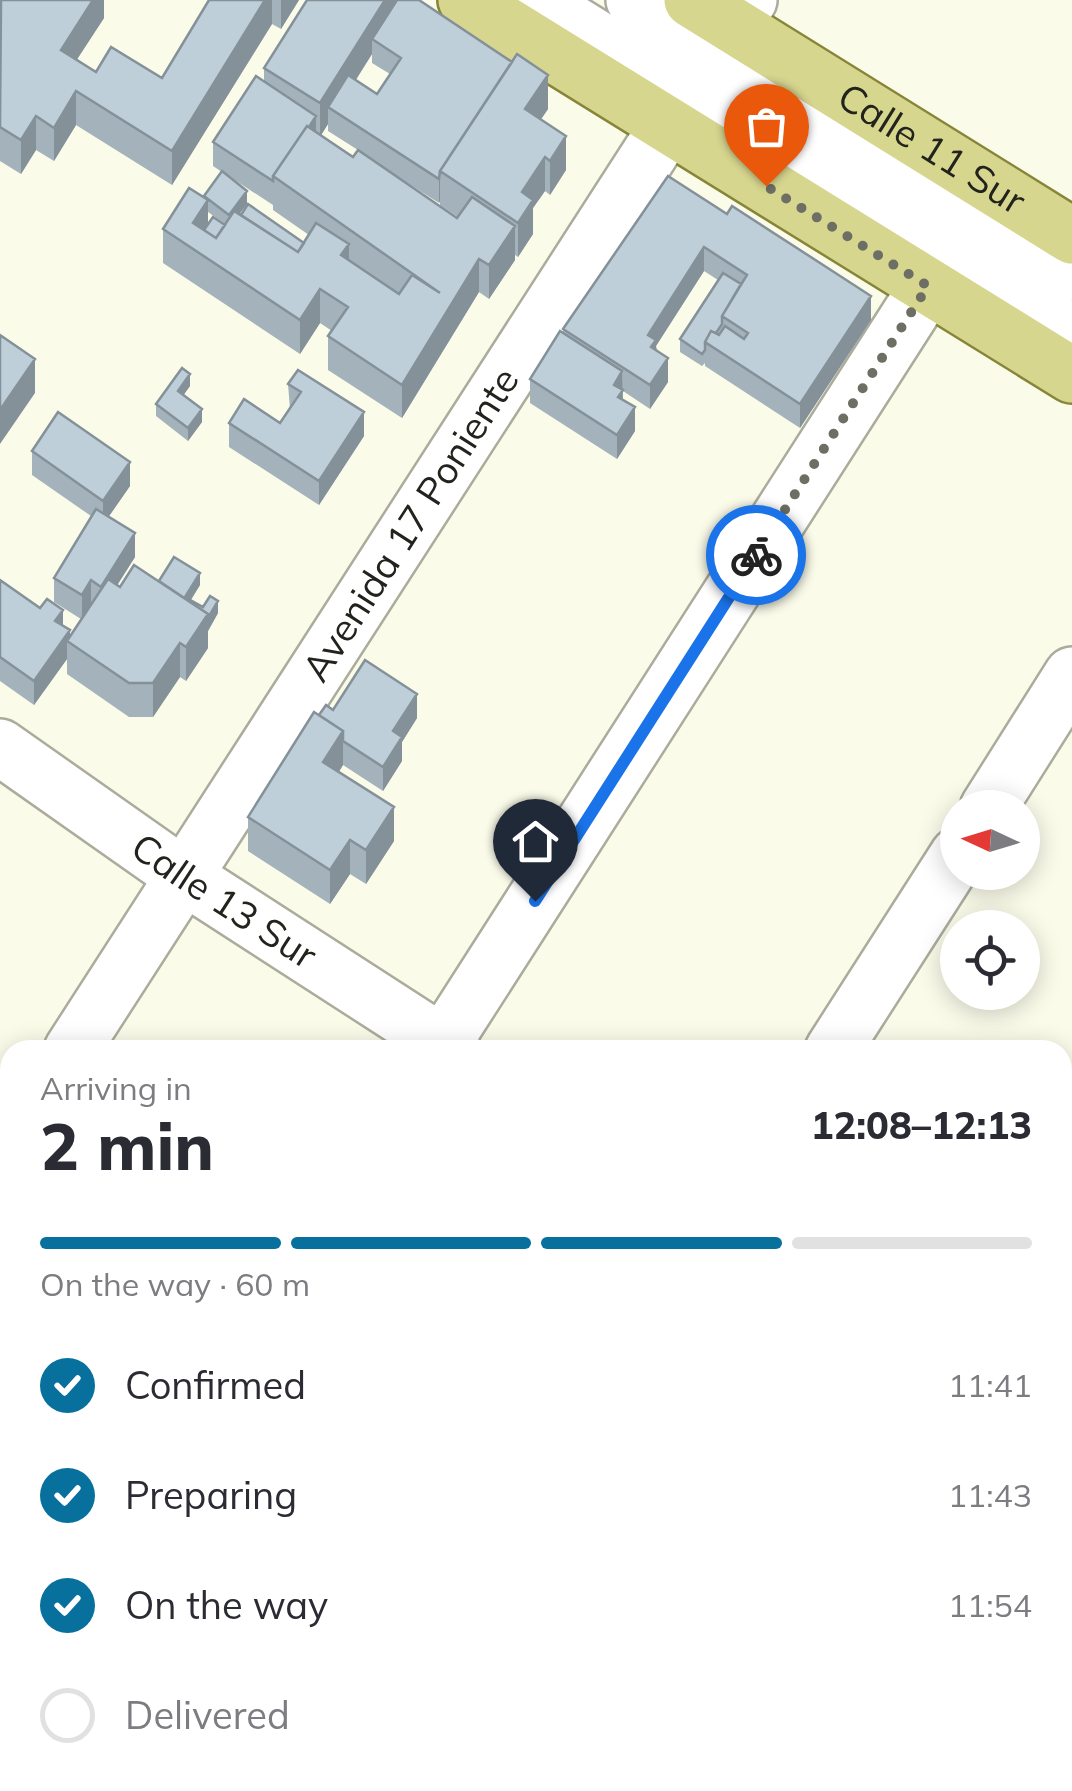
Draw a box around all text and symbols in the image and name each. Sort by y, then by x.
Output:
street label: Calle 11 Sur [829,72,1035,224]
pin [724,84,809,187]
icon: bag [739,99,794,154]
street label: Avenida 17 Poniente [291,358,529,690]
courier [706,505,806,605]
icon: bike [729,528,784,583]
north arrow [940,790,1040,890]
map controls [940,790,1040,1010]
pin [493,799,578,902]
icon: home [508,814,563,869]
street label: Calle 13 Sur [123,822,326,979]
button: locate [940,910,1040,1010]
text: Arriving in [40,1068,192,1108]
text: 12:08–12:13 [811,1101,1032,1149]
text: 2 min [40,1105,214,1186]
text: On the way · 60 m [40,1264,310,1304]
icon: check [40,1358,95,1413]
text: Confirmed [125,1361,306,1409]
text: 11:41 [948,1365,1032,1405]
icon: check [40,1468,95,1523]
text: Preparing [125,1471,297,1519]
text: 11:43 [948,1475,1032,1515]
icon: check [40,1578,95,1633]
text: On the way [125,1581,328,1629]
text: 11:54 [948,1585,1032,1625]
text: Delivered [125,1691,290,1739]

